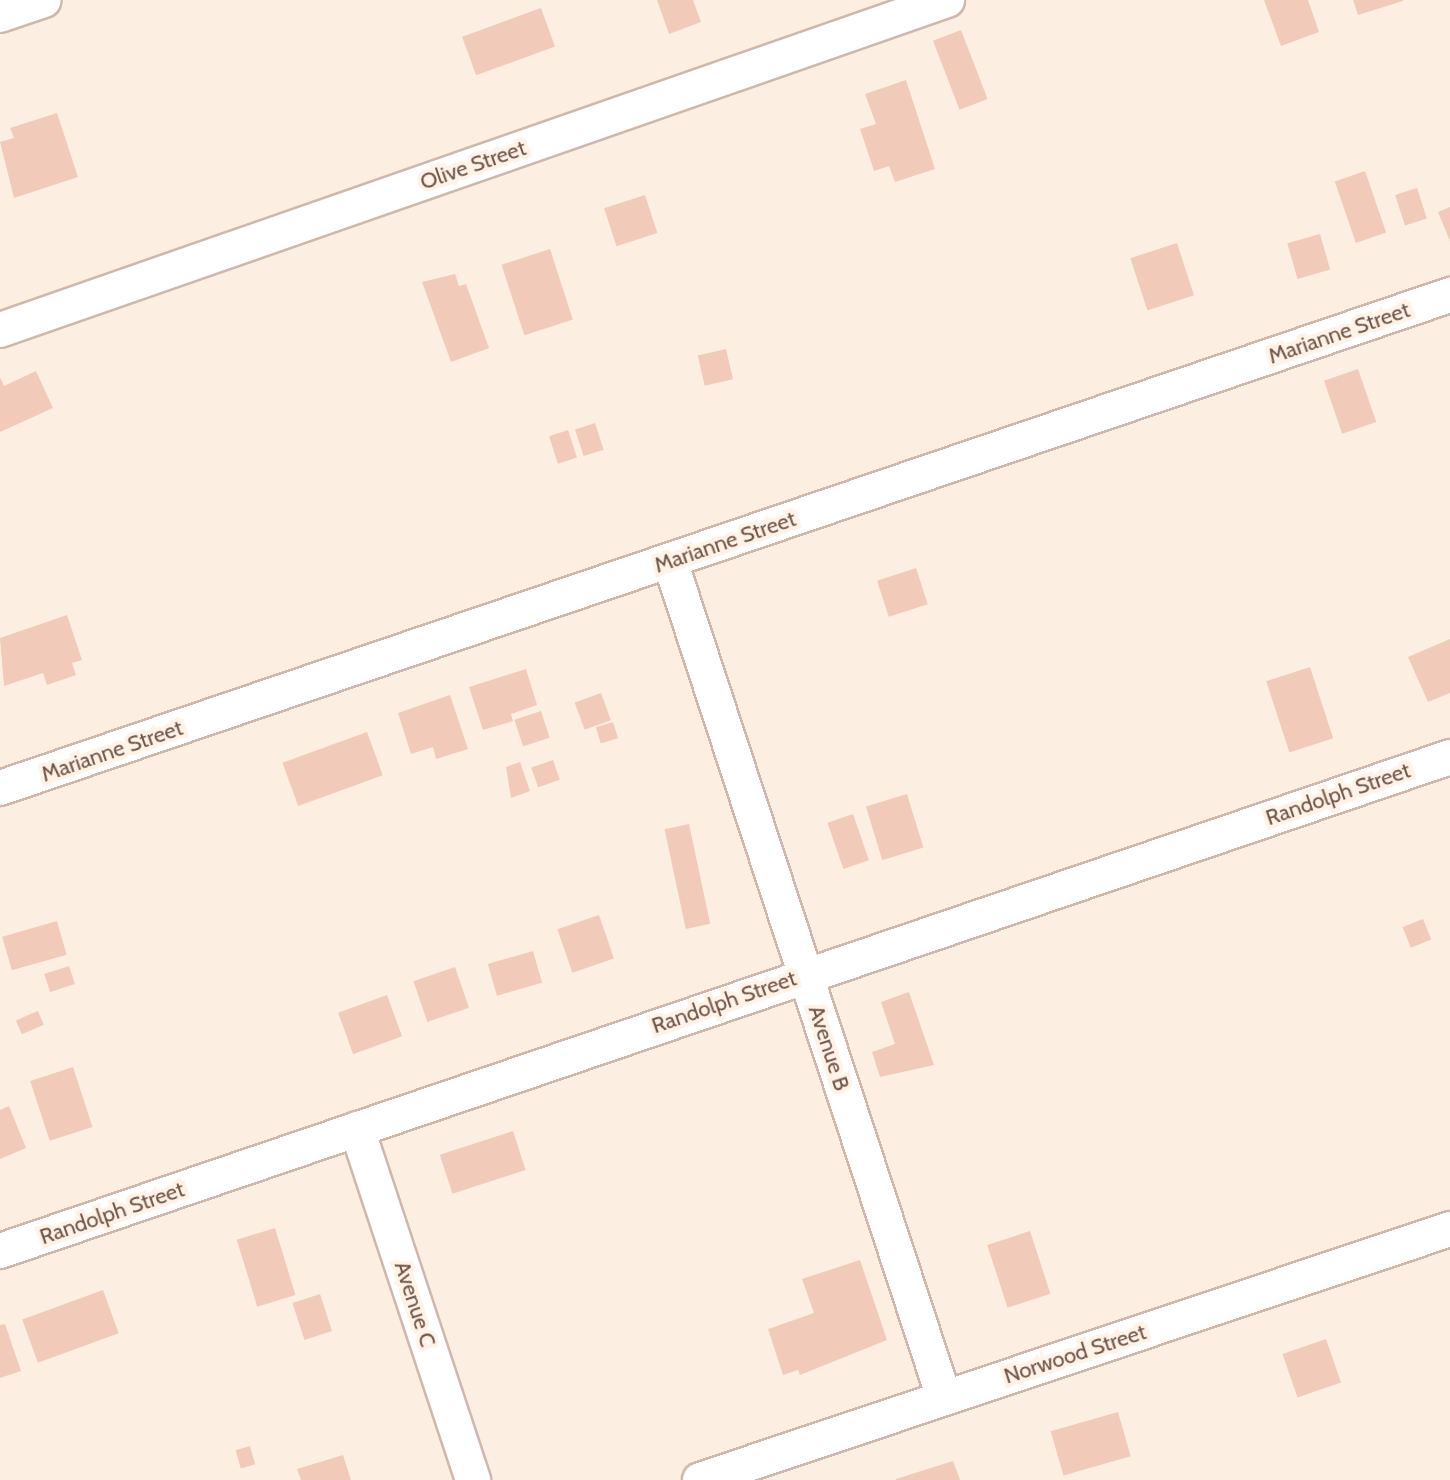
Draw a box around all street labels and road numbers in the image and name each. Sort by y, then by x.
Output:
street label: Olive Street [417,135,529,195]
street label: Marianne Street [1265,296,1413,370]
street label: Marianne Street [651,505,799,579]
street label: Marianne Street [38,714,186,788]
street label: Randolph Street [1262,757,1414,831]
street label: Randolph Street [648,965,800,1039]
street label: Avenue B [803,1002,855,1094]
street label: Randolph Street [36,1176,188,1250]
street label: Avenue C [389,1258,441,1350]
street label: Norwood Street [1001,1319,1149,1389]

